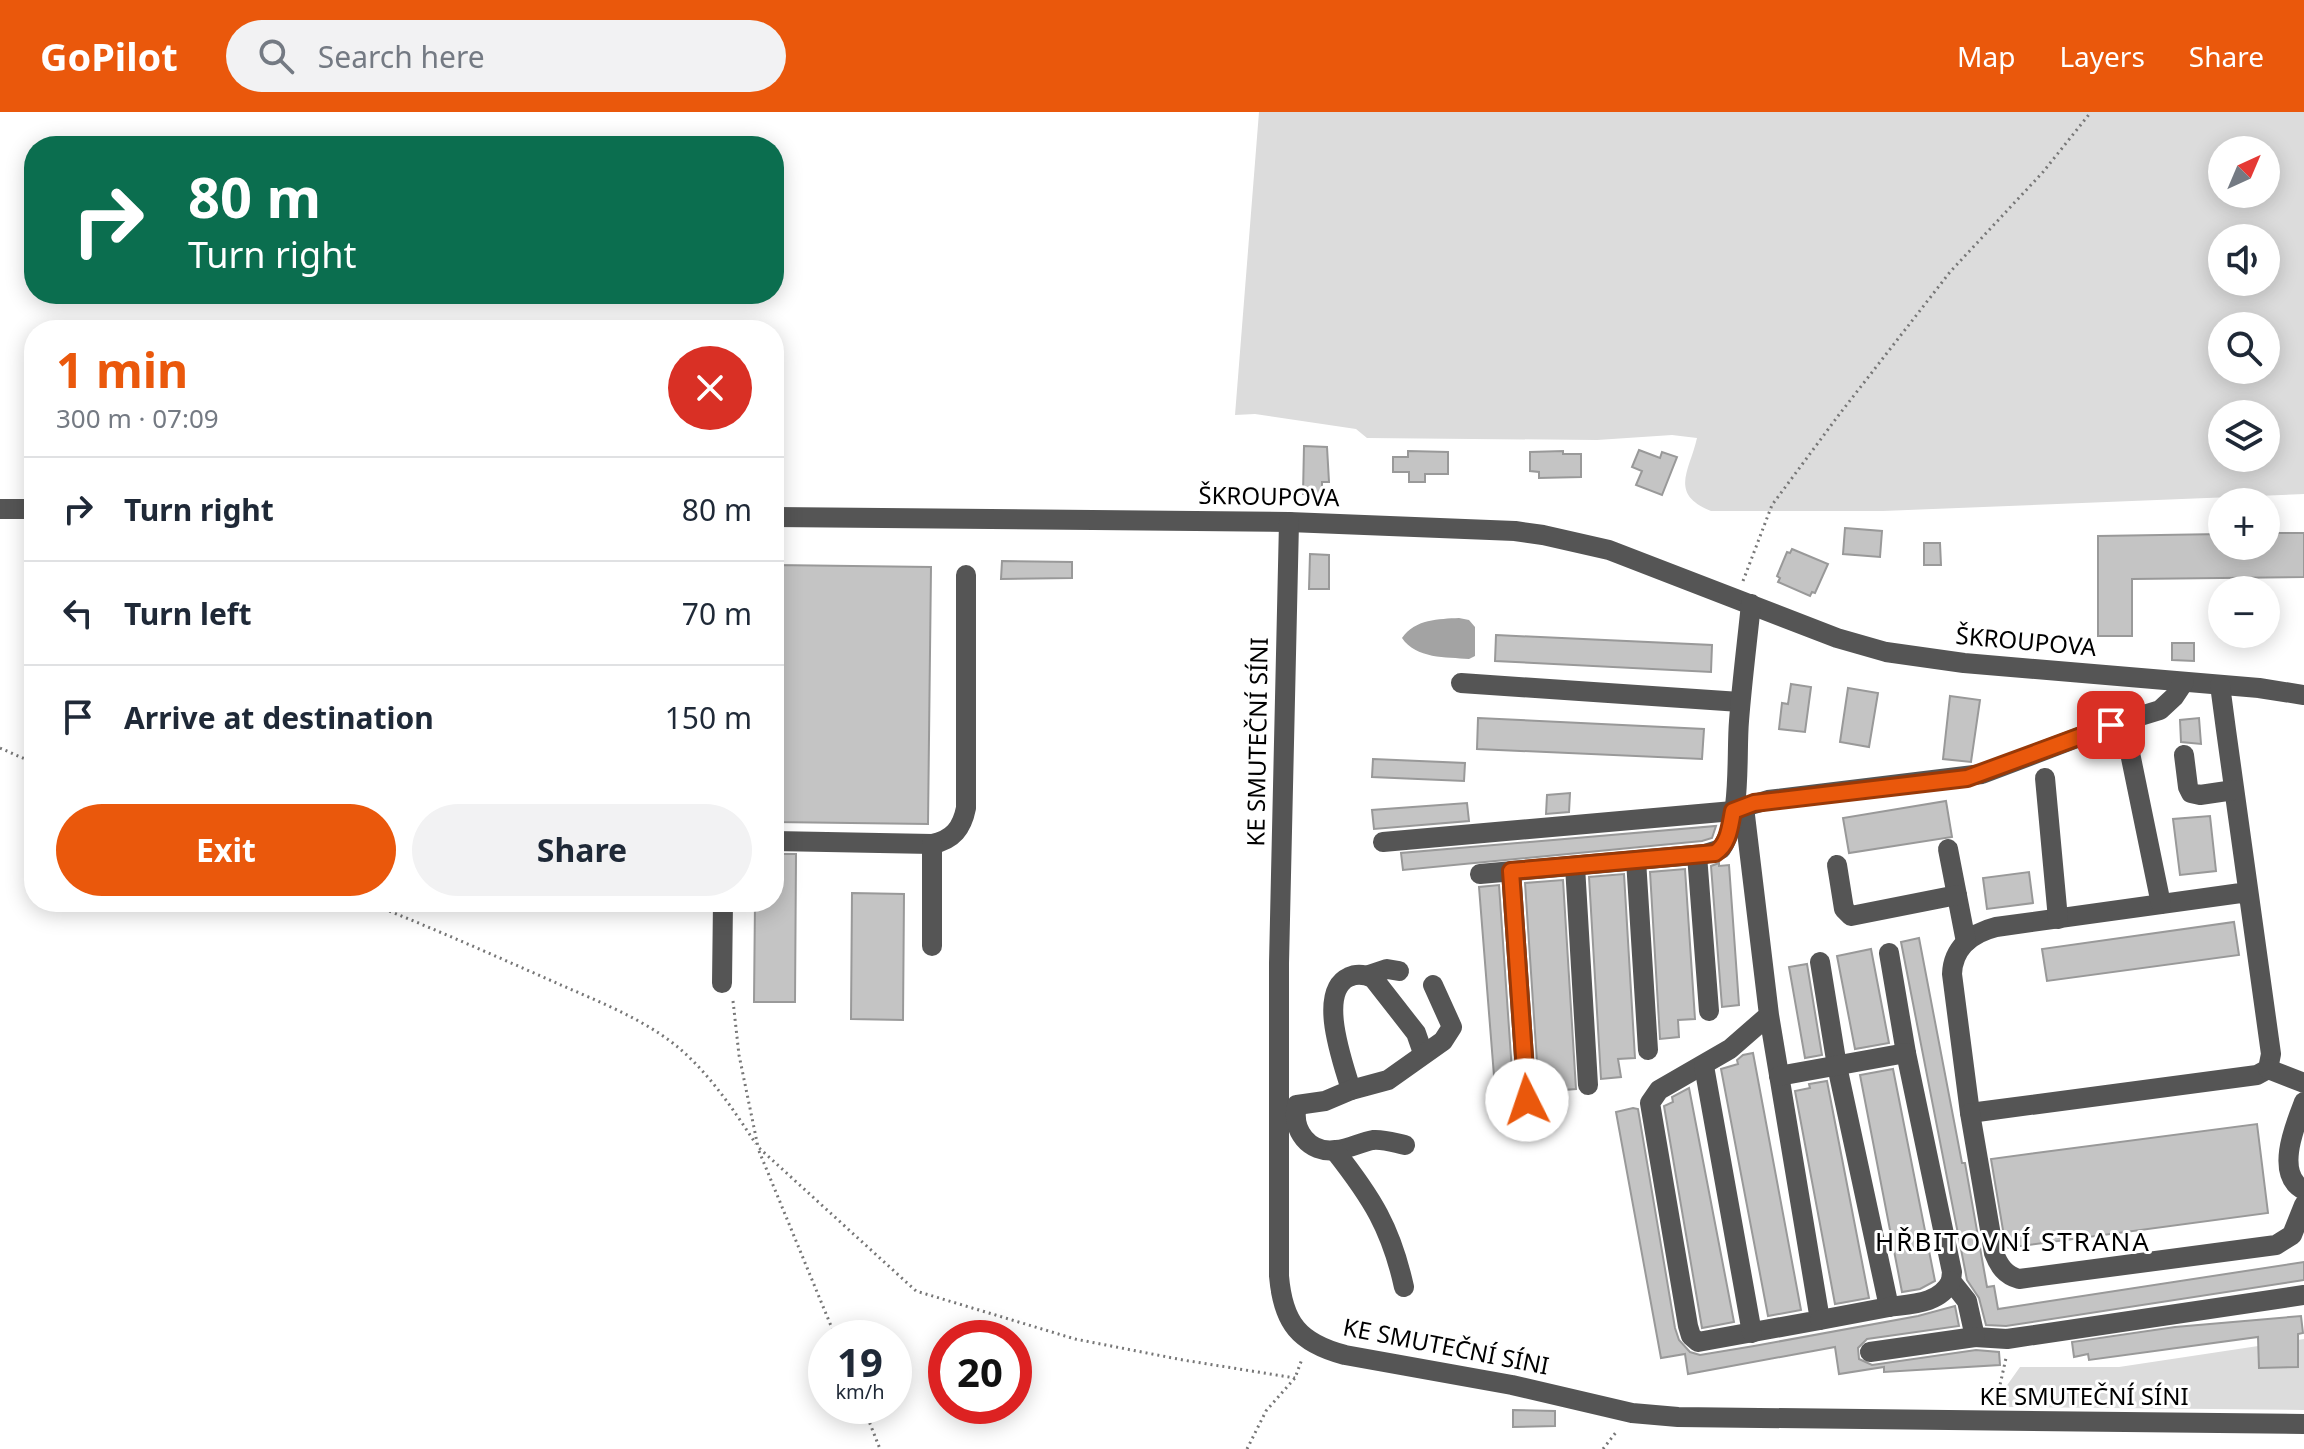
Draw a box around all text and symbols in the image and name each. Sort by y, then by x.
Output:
search box [226,20,786,92]
text: GoPilot [40,30,178,82]
icon: search [254,34,298,78]
text: Search here [318,36,485,77]
text: Map [1957,37,2015,75]
text: Layers [2059,37,2145,75]
text: Share [2189,37,2264,75]
north arrow [2208,136,2280,208]
map controls [2208,136,2280,648]
text: 80 m [188,158,321,234]
icon: right [56,168,160,272]
button: sound [2208,224,2280,296]
text: Turn right [188,230,356,279]
button: search [2208,312,2280,384]
text: 1 min [56,337,188,402]
button: close [668,346,752,430]
text: 300 m · 07:09 [56,400,219,436]
button: layers [2208,400,2280,472]
street label: ŠKROUPOVA [1198,478,1340,513]
icon: right [56,487,100,531]
button: + [2208,488,2280,560]
text: Turn right [124,489,274,530]
text: 80 m [682,489,752,530]
button: − [2208,576,2280,648]
icon: left [56,591,100,635]
text: Turn left [124,593,252,634]
text: 70 m [682,593,752,634]
street label: ŠKROUPOVA [1954,618,2098,663]
street label: KE SMUTEČNÍ SÍNI [1238,637,1275,847]
pin [2077,691,2145,759]
icon: arrive [56,695,100,739]
text: Arrive at destination [124,697,434,738]
text: 150 m [665,697,752,738]
icon: arrive [2089,703,2133,747]
button: Exit [56,804,396,896]
button: Share [412,804,752,896]
position arrow [1485,1058,1569,1142]
district label: HŘBITOVNÍ STRANA [1875,1223,2151,1259]
street label: KE SMUTEČNÍ SÍNI [1341,1309,1552,1382]
speed limit sign: 20 [928,1320,1032,1424]
text: 19 [837,1334,883,1389]
text: km/h [835,1378,885,1405]
street label: KE SMUTEČNÍ SÍNI [1979,1379,2189,1412]

